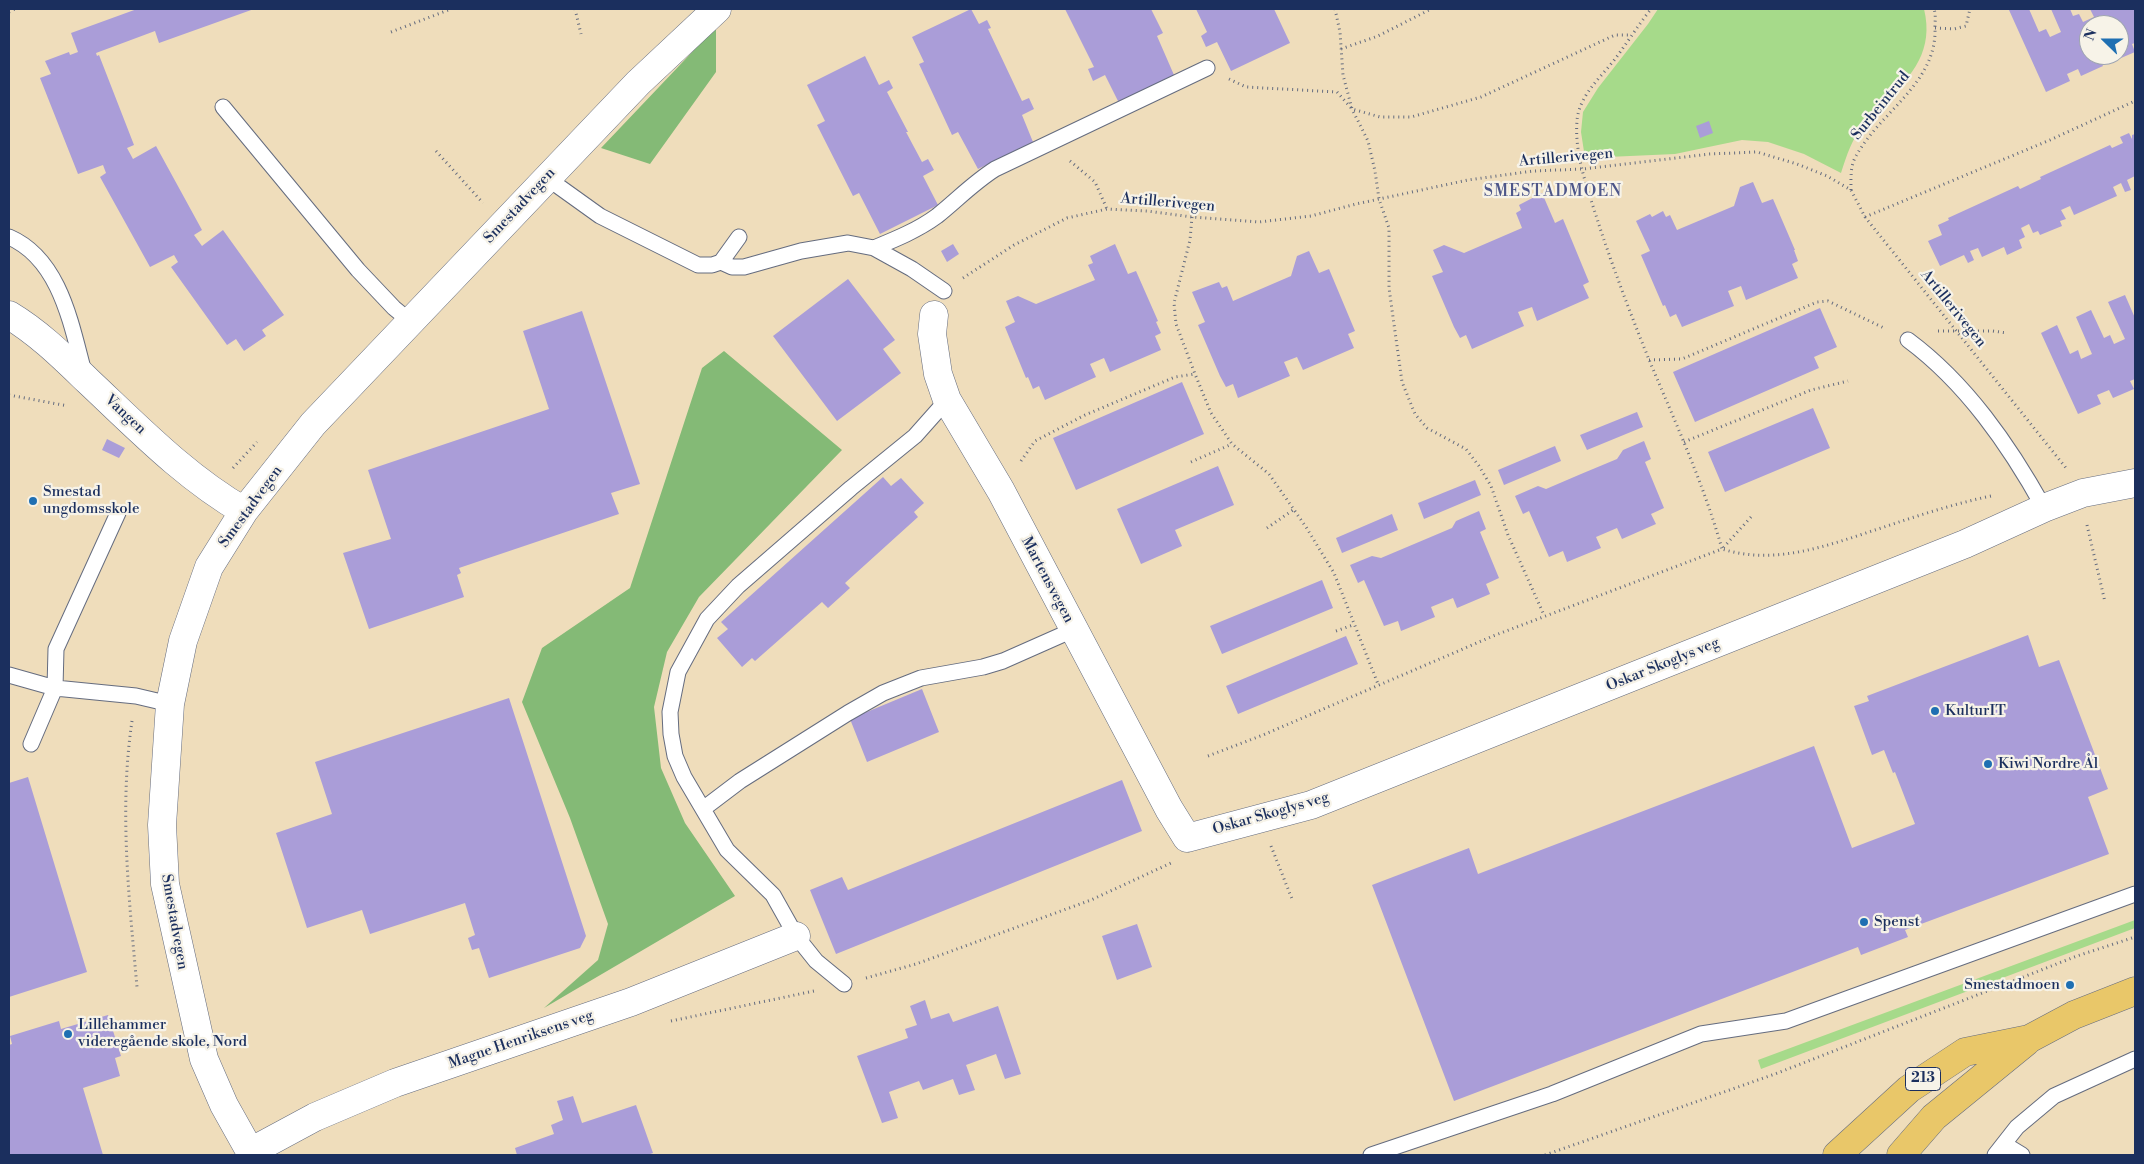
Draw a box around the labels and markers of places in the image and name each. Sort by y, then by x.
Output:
place label: Smestad ungdomsskole [43,483,140,518]
marker: Smestad ungdomsskole [27,495,39,507]
place label: KulturIT [1945,702,2006,720]
marker: KulturIT [1929,705,1941,717]
place label: Kiwi Nordre Ål [1998,755,2098,773]
marker: Kiwi Nordre Ål [1982,758,1994,770]
place label: Spenst [1874,913,1920,931]
marker: Spenst [1858,916,1870,928]
place label: Smestadmoen [1964,976,2060,994]
marker: Smestadmoen [2064,979,2076,991]
place label: Lillehammer videregående skole, Nord [78,1016,247,1051]
marker: Lillehammer videregående skole, Nord [62,1028,74,1040]

